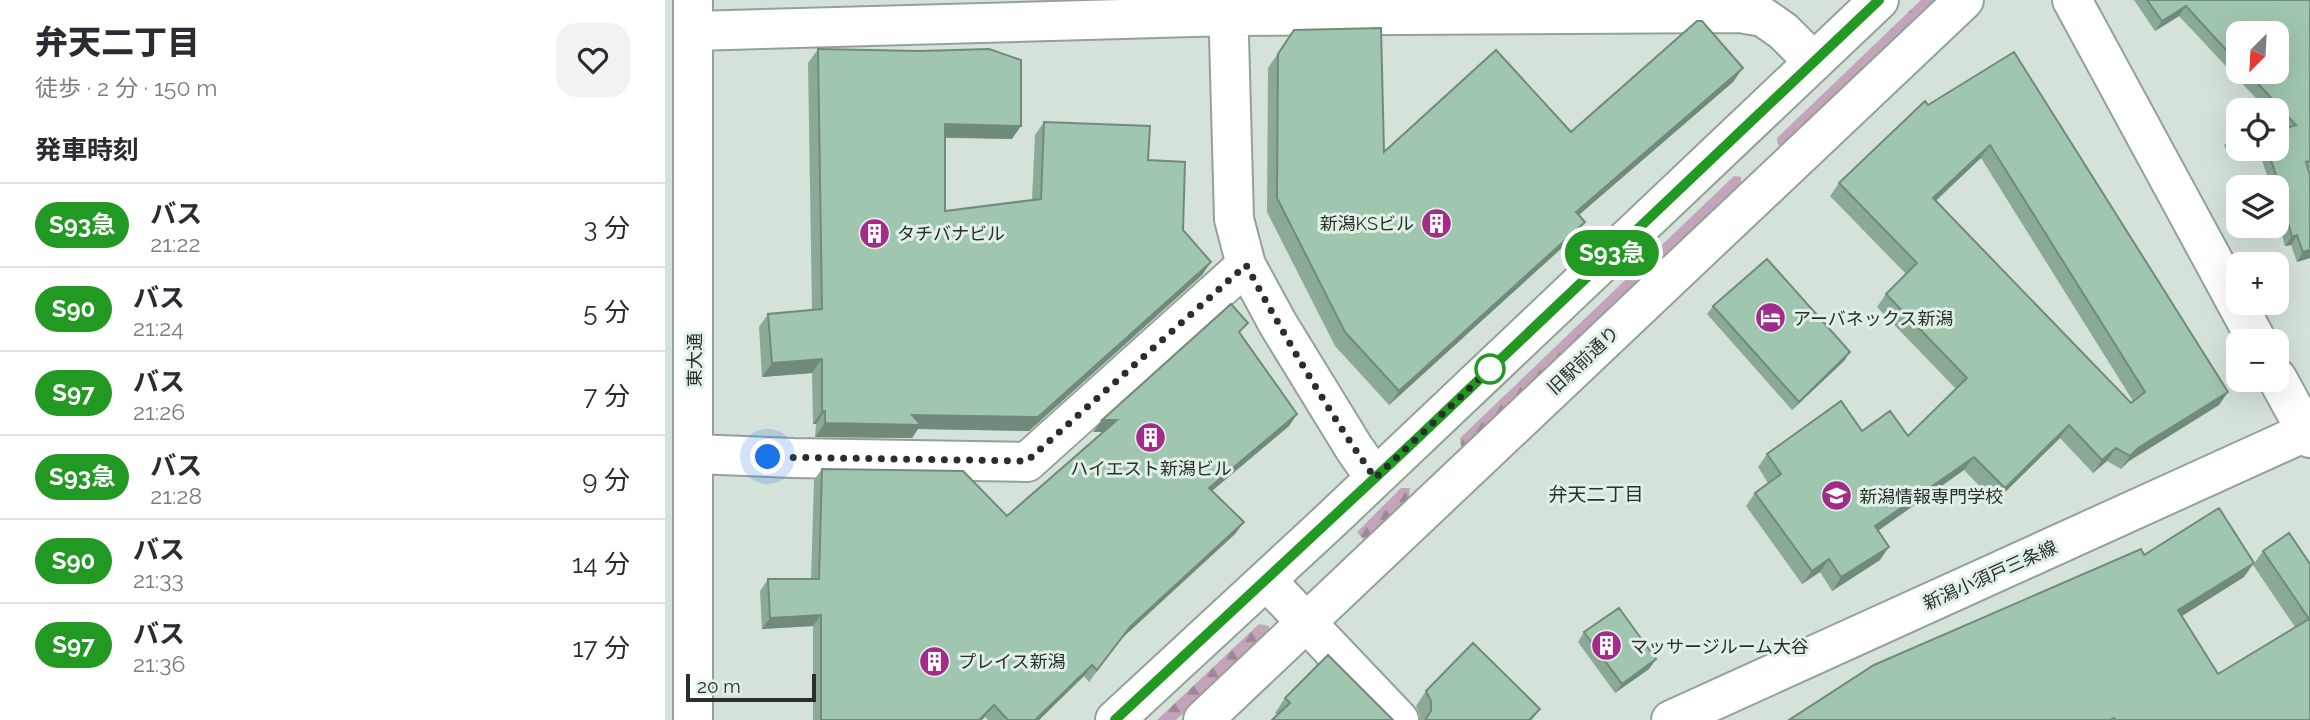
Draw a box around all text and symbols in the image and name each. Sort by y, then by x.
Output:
north arrow [2226,21,2289,84]
map controls [2226,21,2289,392]
text: 弁天二丁目 [35,23,200,62]
button: heart [556,23,630,97]
text: 徒歩 · 2 分 · 150 m [35,74,217,101]
button: locate [2226,98,2289,161]
text: 発車時刻 [35,135,139,165]
button: layers [2226,175,2289,238]
text: バス [150,199,202,229]
building icon: 新潟KSビル [1420,206,1454,240]
text: S93急 [49,210,115,239]
text: 3 分 [583,213,630,243]
place label: 新潟KSビル [1320,213,1414,234]
building icon: タチバナビル [857,216,891,250]
place label: タチバナビル [897,223,1005,244]
text: 21:22 [150,230,200,257]
line badge: S93急 [1563,230,1661,276]
text: S93急 [1579,238,1645,267]
button: + [2226,252,2289,315]
text: バス [133,283,185,313]
text: S90 [52,294,95,323]
text: 5 分 [583,297,630,327]
hotel icon: アーバネックス新潟 [1753,301,1787,335]
place label: アーバネックス新潟 [1793,308,1953,329]
text: 21:24 [133,314,184,341]
street label: 旧駅前通り [1543,322,1623,398]
button: − [2226,329,2289,392]
street label: 東大通 [684,333,705,387]
unlabelled marker [1475,354,1505,384]
text: バス [133,367,185,397]
text: S97 [52,378,95,407]
text: 7 分 [583,381,630,411]
text: 21:26 [133,398,185,425]
building icon: ハイエスト新潟ビル [1134,421,1168,455]
your location [750,439,785,474]
text: バス [150,451,202,481]
place label: ハイエスト新潟ビル [1070,458,1232,479]
text: S93急 [49,462,115,491]
text: 9 分 [582,465,630,495]
school or university icon: 新潟情報専門学校 [1819,479,1853,513]
text: 21:28 [150,482,202,509]
district label: 弁天二丁目 [1548,483,1644,505]
place label: 新潟情報専門学校 [1859,486,2003,507]
text: バス [133,535,185,565]
street label: 新潟小須戸三条線 [1920,536,2060,614]
text: S90 [52,546,95,575]
text: 14 分 [572,549,630,579]
text: 21:33 [133,566,184,593]
text: バス [133,619,185,649]
building icon: マッサージルーム大谷 [1590,629,1624,663]
text: S97 [52,630,95,659]
text: 17 分 [572,633,630,663]
place label: マッサージルーム大谷 [1630,636,1809,657]
building icon: プレイス新潟 [918,644,952,678]
text: 21:36 [133,650,185,677]
place label: プレイス新潟 [958,651,1065,672]
scale bar [686,671,815,703]
text: 20 m [697,675,741,697]

